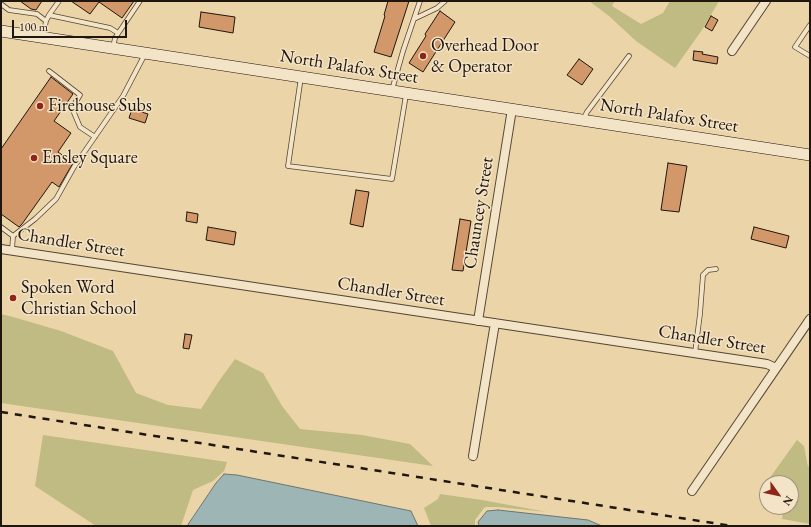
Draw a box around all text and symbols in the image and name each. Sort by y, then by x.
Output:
scale bar [14,12,129,38]
text: 100 m [19,19,48,35]
place label: Overhead Door & Operator [431,35,539,78]
street label: North Palafox Street [278,45,420,89]
marker: Overhead Door & Operator [418,51,428,61]
street label: North Palafox Street [598,94,740,138]
place label: Firehouse Subs [48,95,152,117]
marker: Firehouse Subs [35,101,45,111]
place label: Ensley Square [42,147,138,169]
marker: Ensley Square [29,153,39,163]
street label: Chauncey Street [459,155,499,271]
street label: Chandler Street [16,224,126,262]
street label: Chandler Street [336,273,446,311]
place label: Spoken Word Christian School [21,277,136,320]
marker: Spoken Word Christian School [8,293,18,303]
street label: Chandler Street [657,321,767,359]
north arrow [759,475,799,515]
text: N [780,493,797,509]

